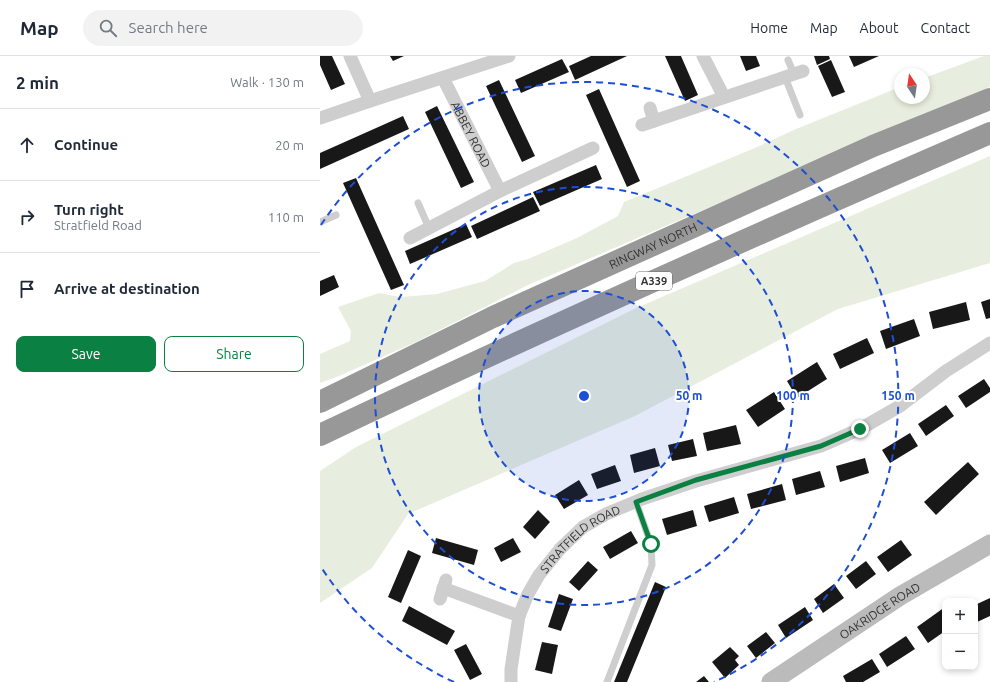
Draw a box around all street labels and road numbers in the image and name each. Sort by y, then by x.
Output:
street label: ABBEY ROAD [449,99,493,170]
street label: RINGWAY NORTH [607,220,699,271]
road number: A339 [636,272,672,290]
street label: STRATFIELD ROAD [537,502,622,575]
street label: OAKRIDGE ROAD [837,579,922,641]

